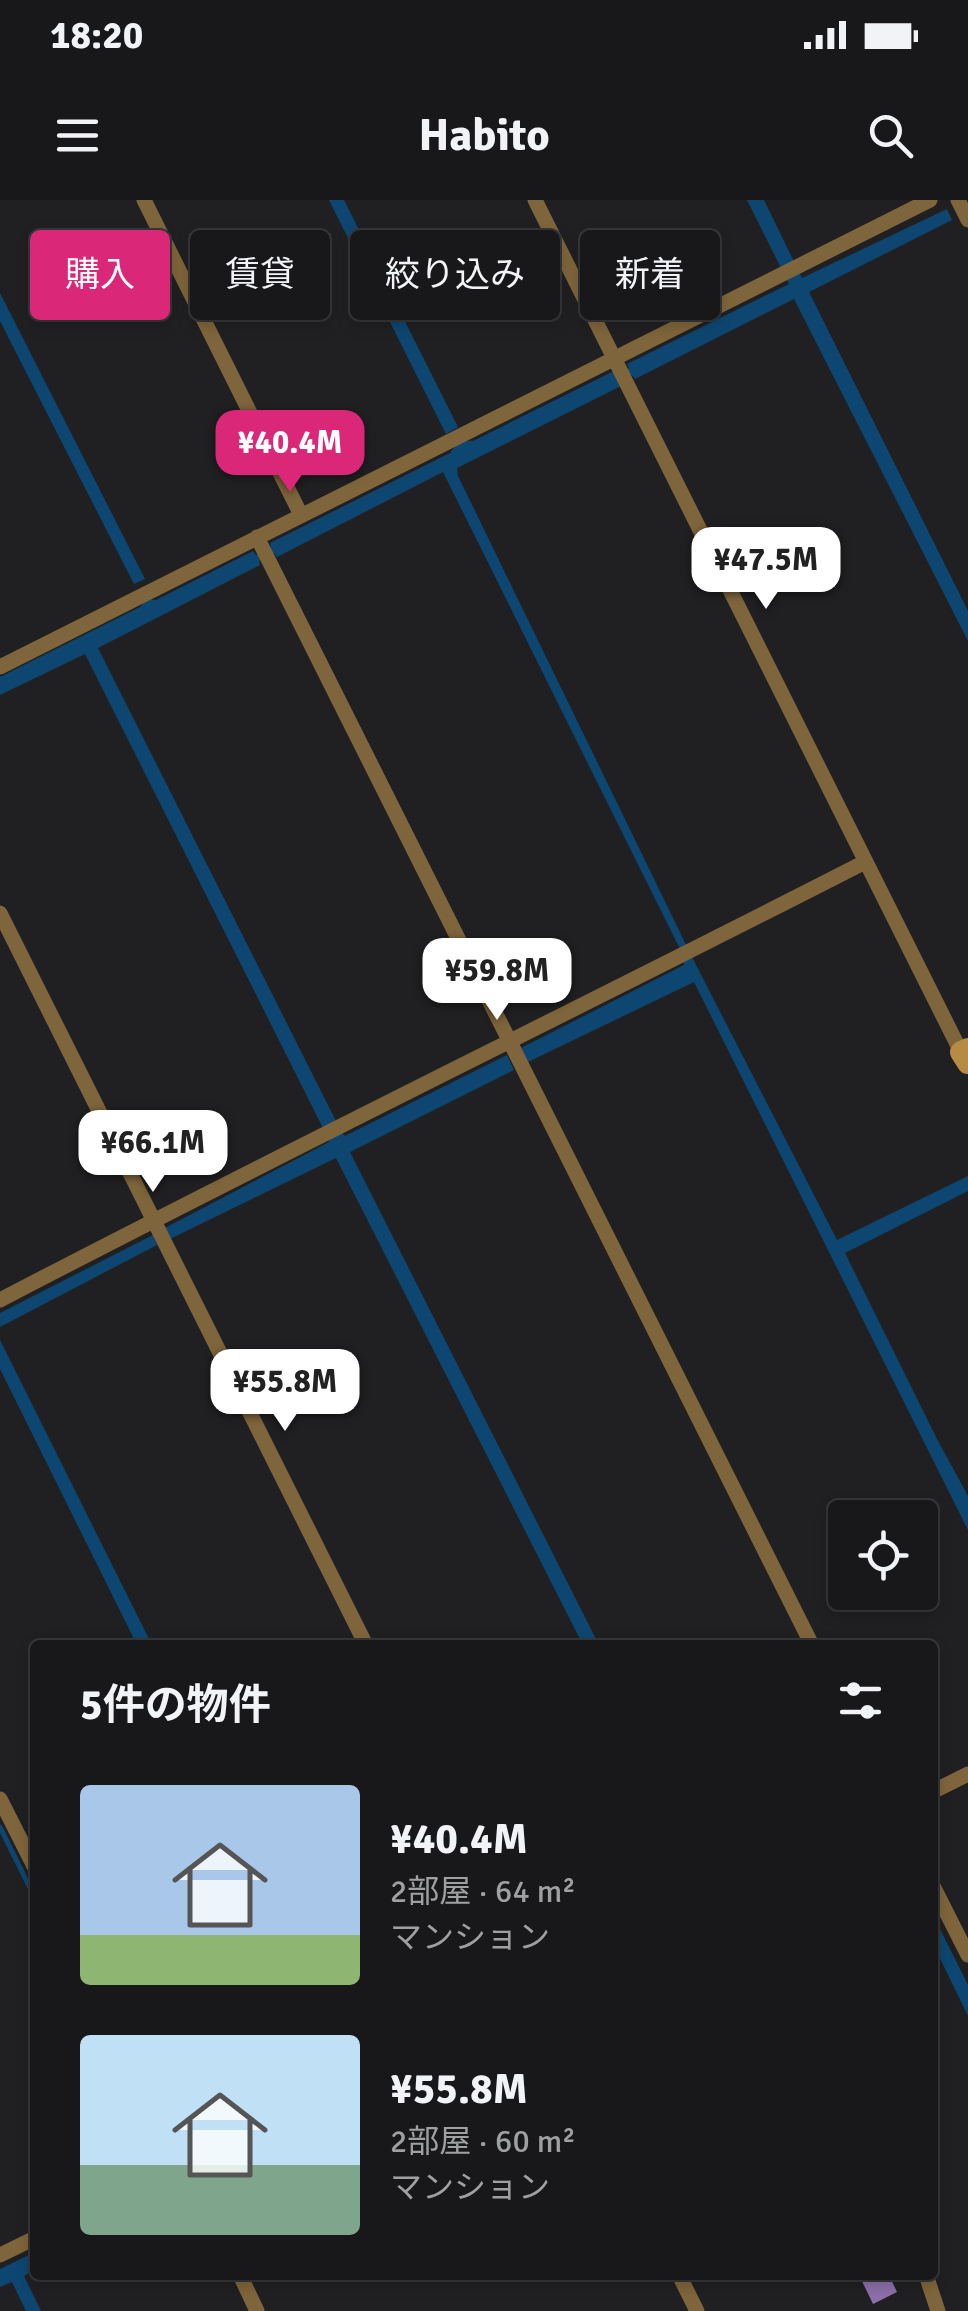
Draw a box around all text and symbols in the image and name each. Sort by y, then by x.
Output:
text: 18:20 [50,12,143,59]
icon: menu [50,108,105,163]
text: Habito [418,108,550,163]
icon: search [863,108,918,163]
chip: 購入 [30,230,170,320]
chip: 賃貸 [190,230,330,320]
chip: 絞り込み [350,230,560,320]
chip: 新着 [580,230,720,320]
pin: ¥40.4M [209,410,371,495]
text: ¥40.4M [238,423,342,462]
pin: ¥47.5M [685,527,847,612]
text: ¥47.5M [714,540,818,579]
pin: ¥59.8M [416,938,578,1023]
text: ¥59.8M [445,951,549,990]
pin: ¥66.1M [72,1110,234,1195]
text: ¥66.1M [101,1123,205,1162]
pin: ¥55.8M [204,1349,366,1434]
text: ¥55.8M [233,1362,337,1401]
map controls [828,1500,938,1610]
button: locate [828,1500,938,1610]
icon: filters [833,1673,888,1728]
text: 5件の物件 [80,1680,271,1731]
text: ¥40.4M [390,1814,528,1865]
icon: home [160,1825,280,1945]
text: 2部屋 · 64 m² [390,1872,576,1911]
text: マンション [390,1918,550,1957]
text: ¥55.8M [390,2064,528,2115]
icon: home [160,2075,280,2195]
text: 2部屋 · 60 m² [390,2122,576,2161]
text: マンション [390,2168,550,2207]

